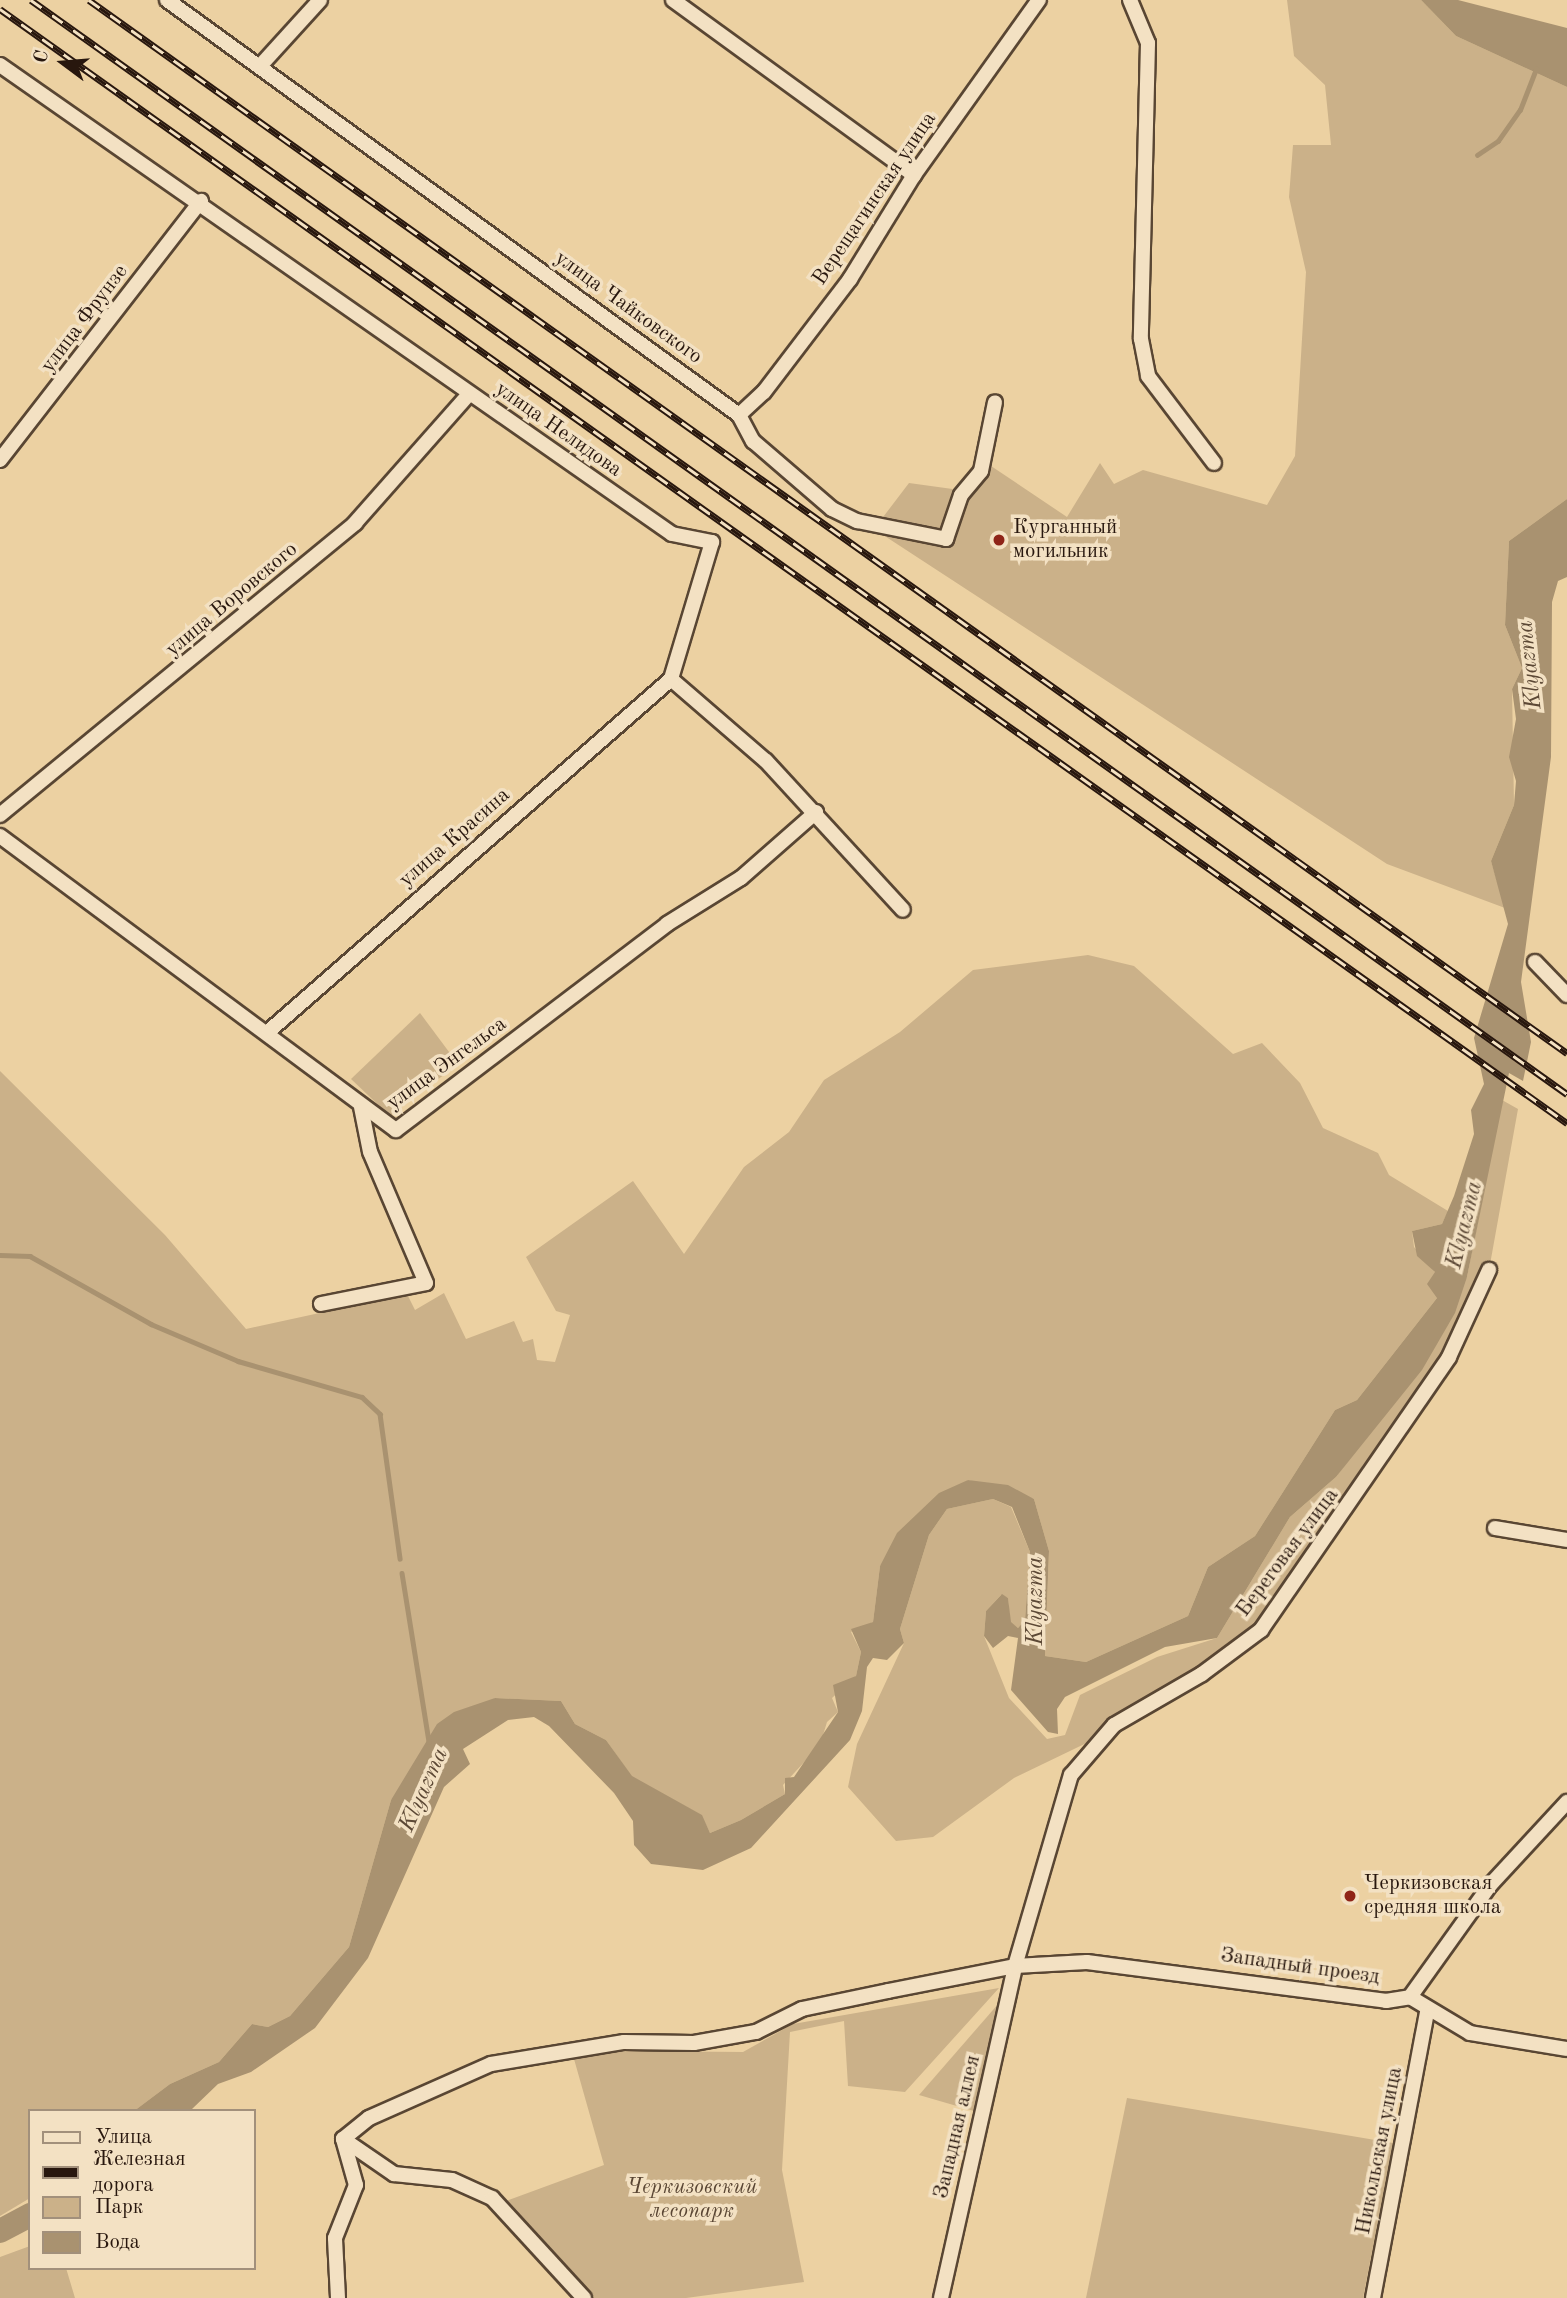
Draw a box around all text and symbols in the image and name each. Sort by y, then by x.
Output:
north arrow [28,28,98,98]
text: С [31,48,53,66]
street label: Верещагинская улица [808,108,942,290]
street label: улица Чайковского [549,246,707,370]
street label: улица Фрунзе [36,260,134,378]
street label: улица Нелидова [490,377,626,483]
place label: Курганный могильник [1013,515,1117,565]
marker: Курганный могильник [991,532,1007,548]
street label: улица Воровского [161,537,303,663]
water label: Klyazma [1512,619,1548,711]
street label: улица Красина [394,783,516,893]
street label: улица Энгельса [382,1012,512,1116]
water label: Klyazma [1441,1178,1489,1272]
street label: Береговая улица [1231,1484,1345,1622]
water label: Klyazma [1022,1556,1050,1646]
water label: Klyazma [393,1744,455,1836]
place label: Черкизовская средняя школа [1364,1871,1501,1921]
marker: Черкизовская средняя школа [1342,1888,1358,1904]
street label: Западный проезд [1219,1943,1381,1991]
street label: Западная аллея [929,2053,987,2201]
street label: Никольская улица [1351,2065,1409,2237]
legend [28,2109,256,2270]
text: Улица [95,2127,152,2148]
text: Железная дорога [93,2149,186,2196]
park label: Черкизовский лесопарк [627,2175,757,2225]
text: Парк [95,2197,143,2218]
text: Вода [95,2232,140,2253]

